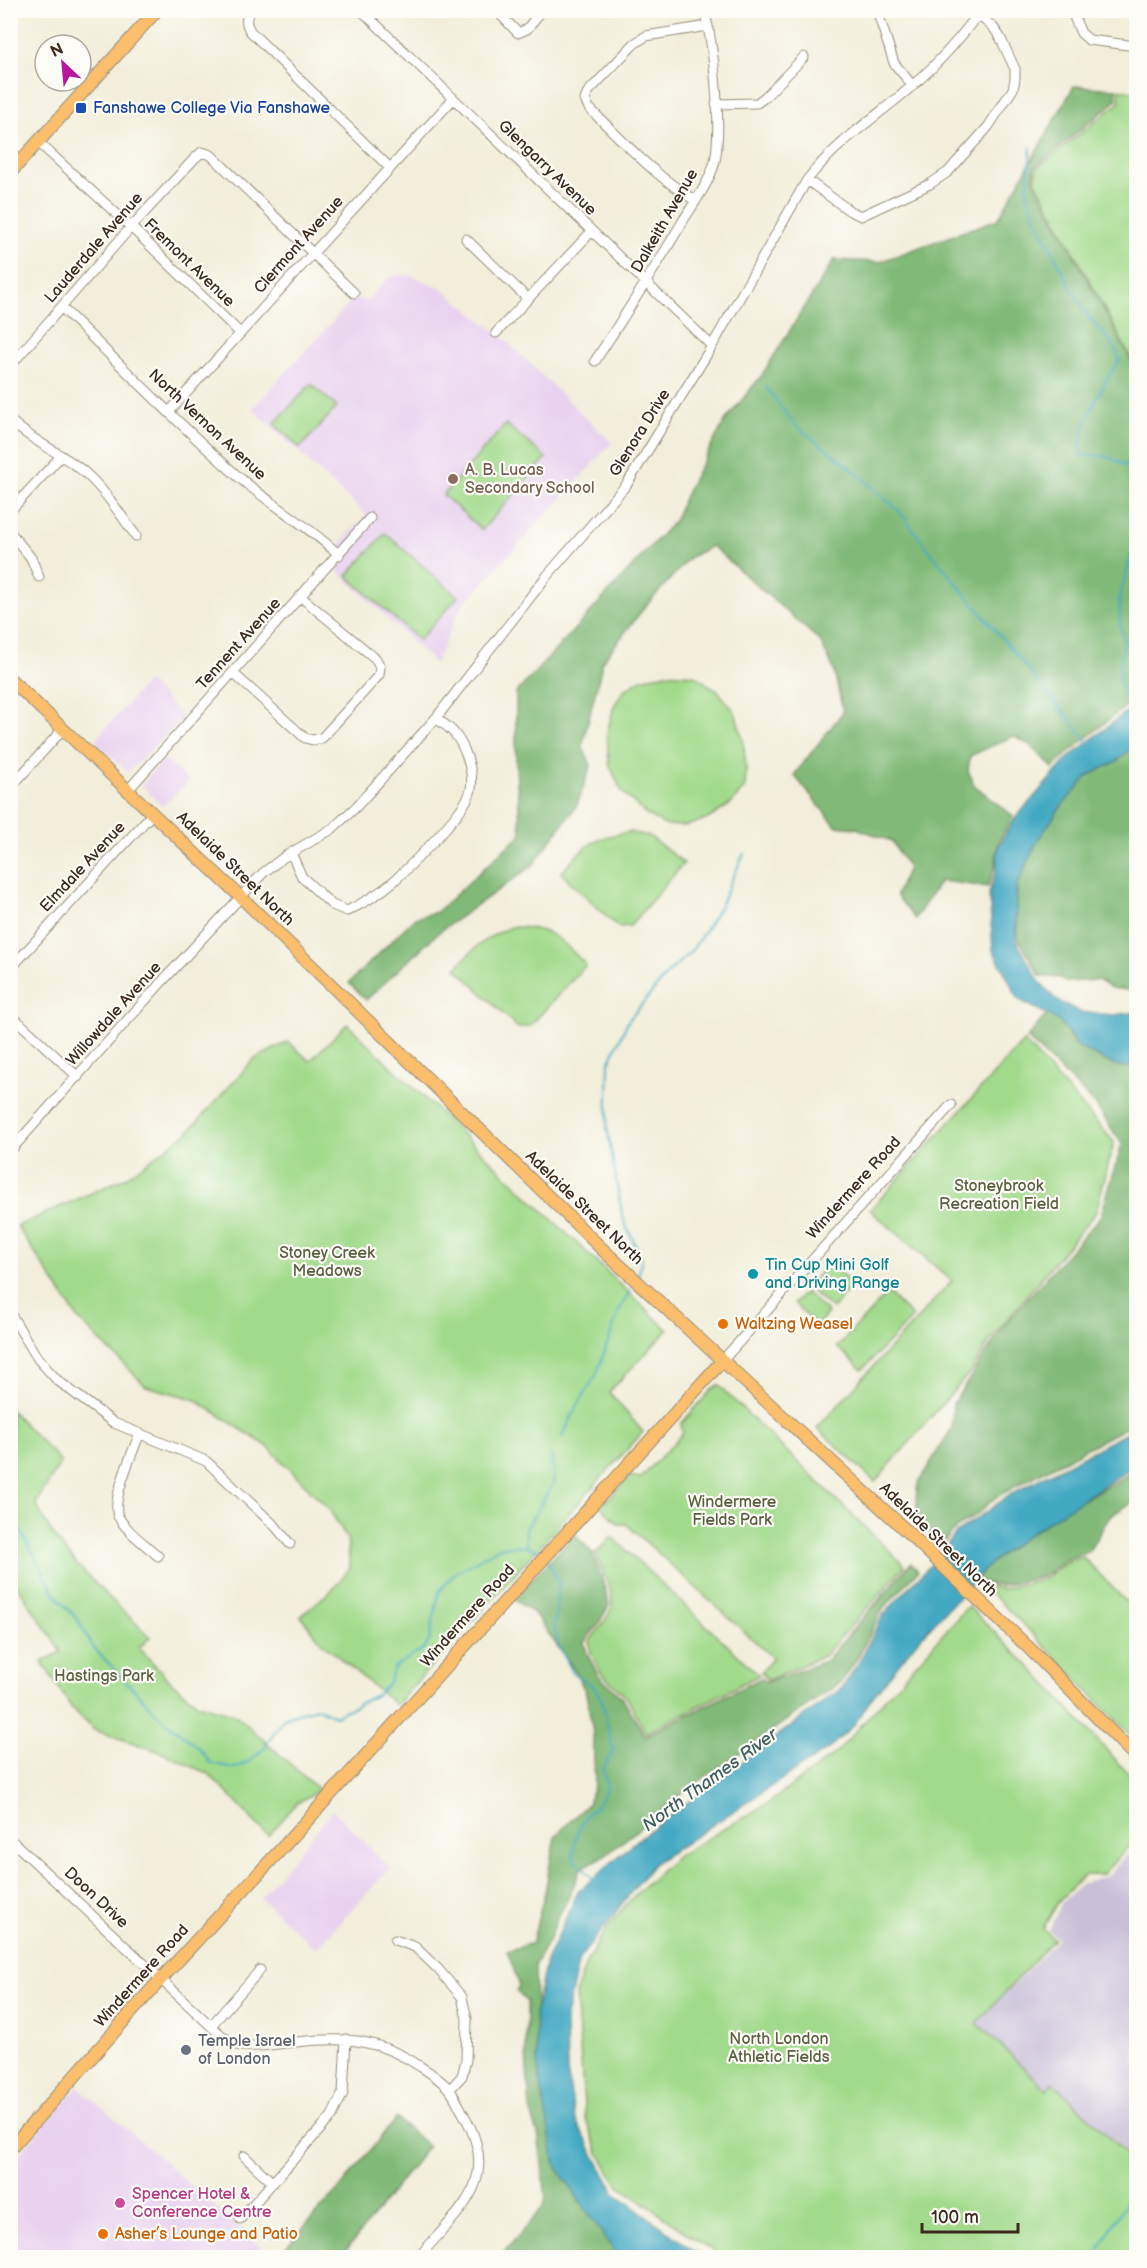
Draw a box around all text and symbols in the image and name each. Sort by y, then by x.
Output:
north arrow [33,33,93,93]
text: N [48,40,67,62]
place label: Fanshawe College Via Fanshawe [93,99,331,118]
marker: Fanshawe College Via Fanshawe [74,101,88,115]
street label: Glengarry Avenue [494,116,600,220]
street label: Dalkeith Avenue [628,165,703,276]
street label: Lauderdale Avenue [41,189,147,307]
street label: Clermont Avenue [250,192,348,298]
street label: Fremont Avenue [140,215,239,311]
street label: North Vernon Avenue [144,366,270,485]
street label: Glenora Drive [606,385,675,480]
place label: A. B. Lucas Secondary School [465,461,595,498]
marker: A. B. Lucas Secondary School [446,472,460,486]
street label: Tennent Avenue [193,594,286,694]
street label: Adelaide Street North [172,808,298,930]
street label: Elmdale Avenue [36,818,130,916]
street label: Willowdale Avenue [62,958,166,1070]
street label: Windermere Road [803,1133,905,1243]
street label: Adelaide Street North [521,1147,647,1269]
park label: Stoneybrook Recreation Field [939,1177,1059,1214]
park label: Stoney Creek Meadows [279,1244,375,1281]
place label: Tin Cup Mini Golf and Driving Range [765,1256,900,1293]
marker: Tin Cup Mini Golf and Driving Range [746,1267,760,1281]
place label: Waltzing Weasel [735,1315,853,1334]
marker: Waltzing Weasel [716,1317,730,1331]
street label: Adelaide Street North [875,1479,1001,1601]
park label: Windermere Fields Park [688,1493,777,1530]
street label: Windermere Road [417,1561,519,1671]
park label: Hastings Park [54,1667,154,1686]
water label: North Thames River [638,1723,783,1836]
street label: Doon Drive [60,1864,132,1933]
street label: Windermere Road [91,1921,193,2031]
park label: North London Athletic Fields [728,2030,830,2067]
place label: Temple Israel of London [198,2032,296,2069]
marker: Temple Israel of London [179,2043,193,2057]
place label: Spencer Hotel & Conference Centre [132,2185,272,2222]
marker: Spencer Hotel & Conference Centre [113,2196,127,2210]
scale bar [922,2196,1018,2234]
text: 100 m [931,2207,979,2228]
place label: Asher’s Lounge and Patio [115,2225,298,2244]
marker: Asher’s Lounge and Patio [96,2227,110,2241]

